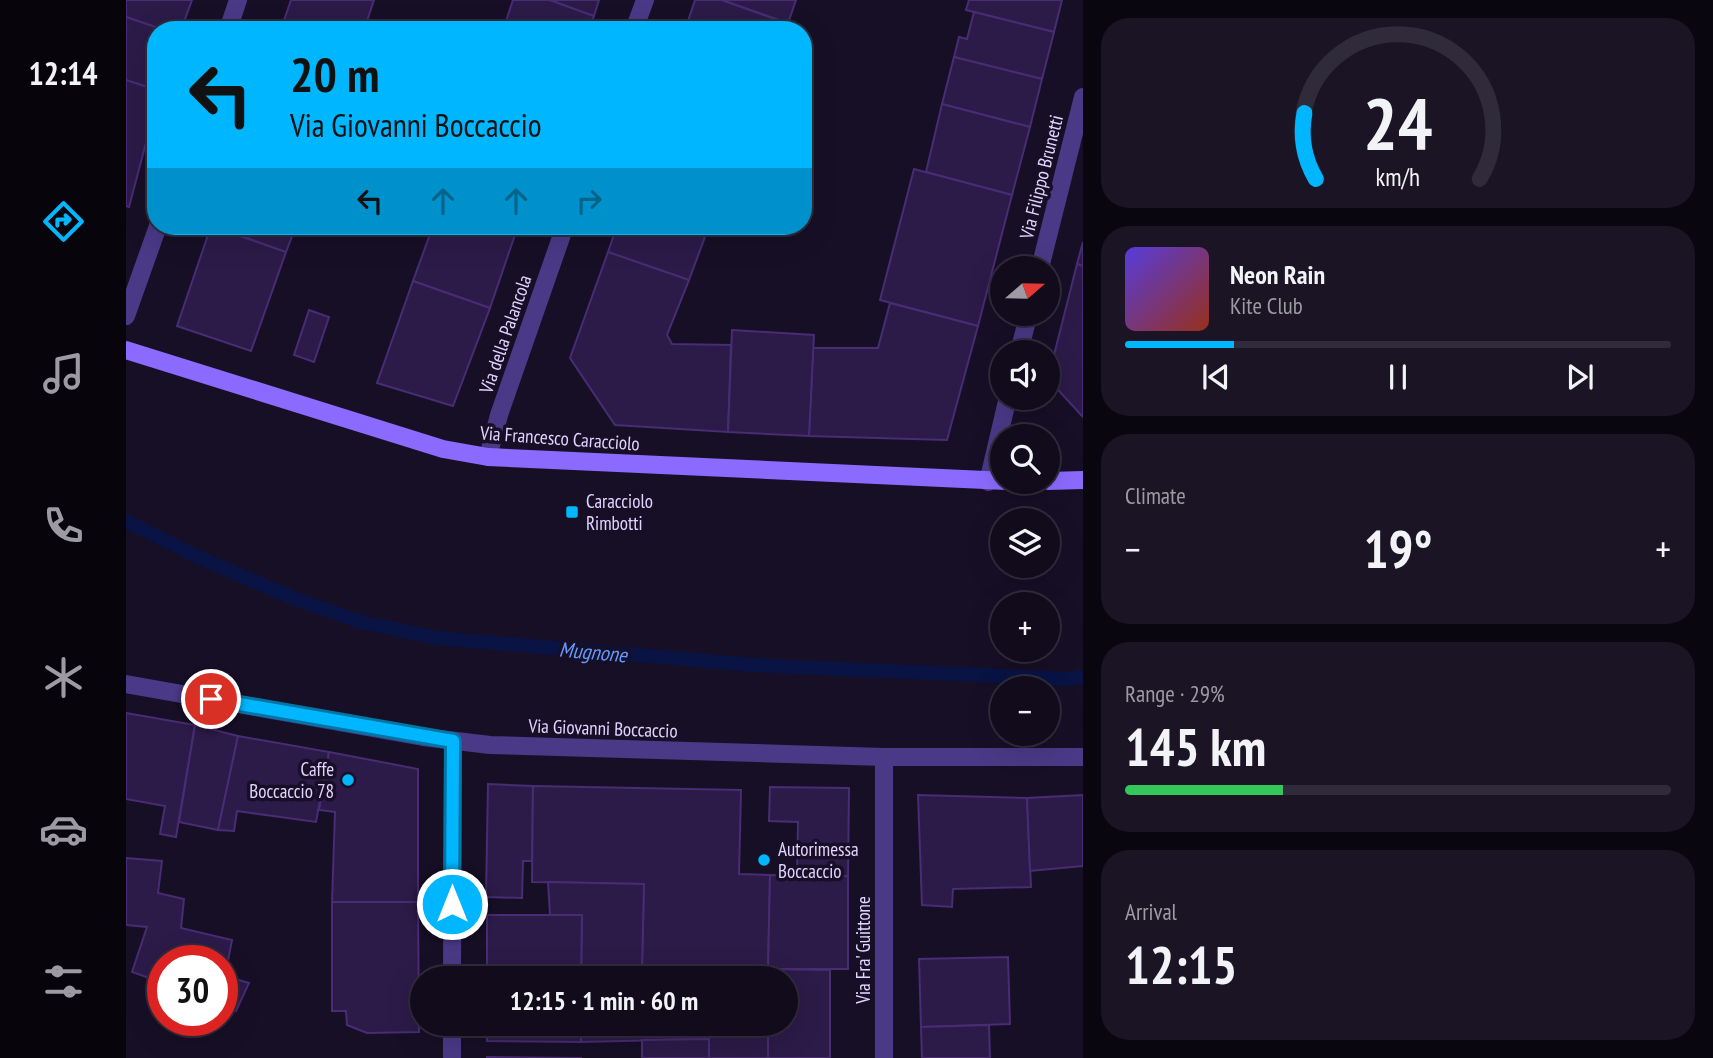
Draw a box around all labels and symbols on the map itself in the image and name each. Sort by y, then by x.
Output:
street label: Via Filippo Brunetti [1014,112,1068,242]
north arrow [990,256,1060,326]
street label: Via della Palancola [473,272,537,397]
street label: Via Francesco Caracciolo [478,420,641,456]
place label: Caracciolo Rimbotti [586,489,653,535]
marker: Caracciolo Rimbotti [564,504,580,520]
water label: Mugnone [558,636,629,669]
pin [181,669,241,729]
street label: Via Giovanni Boccaccio [527,713,678,743]
place label: Caffe Boccaccio 78 [249,757,334,803]
marker: Caffe Boccaccio 78 [340,772,356,788]
place label: Autorimessa Boccaccio [778,837,859,883]
marker: Autorimessa Boccaccio [756,852,772,868]
position arrow [415,867,489,941]
street label: Via Fra' Guittone [851,896,875,1005]
speed limit sign: 30 [147,945,238,1036]

